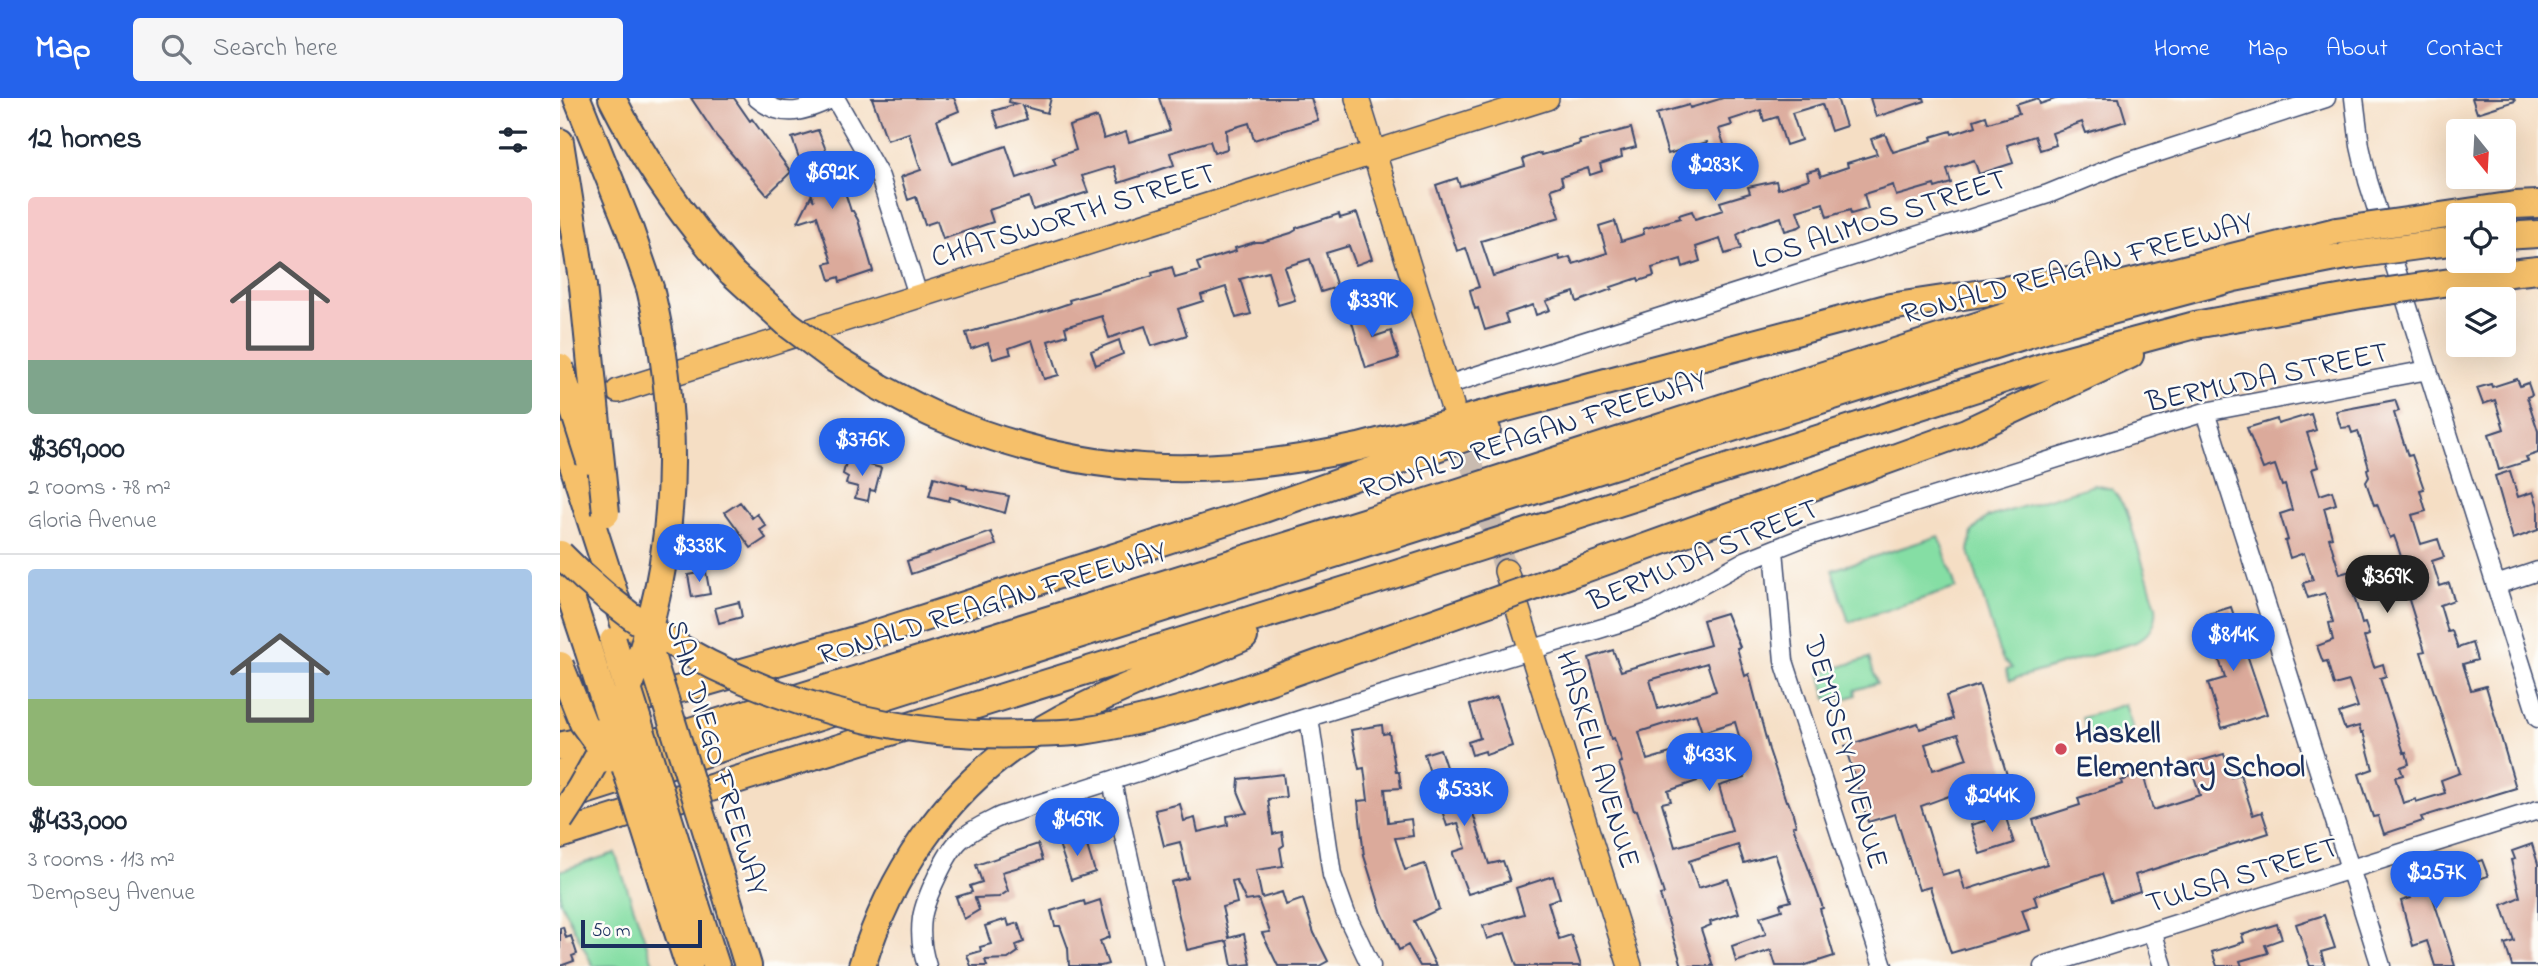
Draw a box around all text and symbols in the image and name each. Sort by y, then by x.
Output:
search box [133,18,623,81]
text: Map [35,25,91,73]
icon: search [157,30,195,68]
text: Search here [213,30,337,68]
text: Home [2154,32,2210,67]
text: Map [2248,32,2288,67]
text: About [2326,32,2388,67]
text: Contact [2426,32,2503,67]
text: 12 homes [28,118,142,162]
north arrow [2446,119,2516,189]
map controls [2446,119,2516,357]
icon: filters [494,121,532,159]
pin: $283K [1666,144,1764,203]
text: $283K [1688,149,1742,182]
pin: $692K [783,152,881,211]
street label: CHATSWORTH STREET [926,153,1222,281]
text: $692K [805,157,859,190]
street label: LOS ALIMOS STREET [1747,159,2013,283]
street label: RONALD REAGAN FREEWAY [1897,202,2259,338]
button: locate [2446,203,2516,273]
icon: home [217,243,343,369]
pin: $339K [1323,280,1421,339]
text: $339K [1347,285,1398,318]
button: layers [2446,287,2516,357]
street label: BERMUDA STREET [2141,332,2393,426]
street label: RONALD REAGAN FREEWAY [1355,359,1713,513]
pin: $376K [813,418,911,478]
text: $376K [835,424,889,457]
text: $369,000 [28,428,125,472]
text: 2 rooms · 78 m² [28,472,171,505]
street label: BERMUDA STREET [1581,488,1826,626]
text: Gloria Avenue [28,505,156,538]
pin: $338K [650,524,748,584]
text: $338K [673,530,725,563]
street label: RONALD REAGAN FREEWAY [813,531,1173,679]
pin: $369K [2338,556,2436,615]
text: $369K [2361,561,2413,594]
pin: $814K [2184,614,2282,673]
icon: home [217,615,343,741]
street label: SAN DIEGO FREEWAY [652,615,778,901]
text: $814K [2208,619,2258,652]
street label: DEMPSEY AVENUE [1790,630,1898,875]
street label: HASKELL AVENUE [1542,646,1650,874]
place label: Haskell Elementary School [2075,713,2305,791]
pin: $433K [1660,734,1758,793]
text: $433K [1682,739,1736,772]
marker: Haskell Elementary School [2053,741,2069,757]
pin: $533K [1415,768,1513,828]
text: $533K [1435,774,1493,807]
pin: $244K [1943,774,2041,834]
text: $244K [1964,780,2020,813]
pin: $469K [1028,798,1126,858]
text: $433,000 [28,800,127,844]
text: $469K [1051,804,1103,837]
street label: TULSA STREET [2141,827,2345,927]
text: 3 rooms · 113 m² [28,844,175,877]
pin: $257K [2387,852,2485,911]
text: $257K [2406,857,2466,890]
text: Dempsey Avenue [28,877,195,910]
scale bar [581,917,702,949]
text: 50 m [592,918,631,945]

